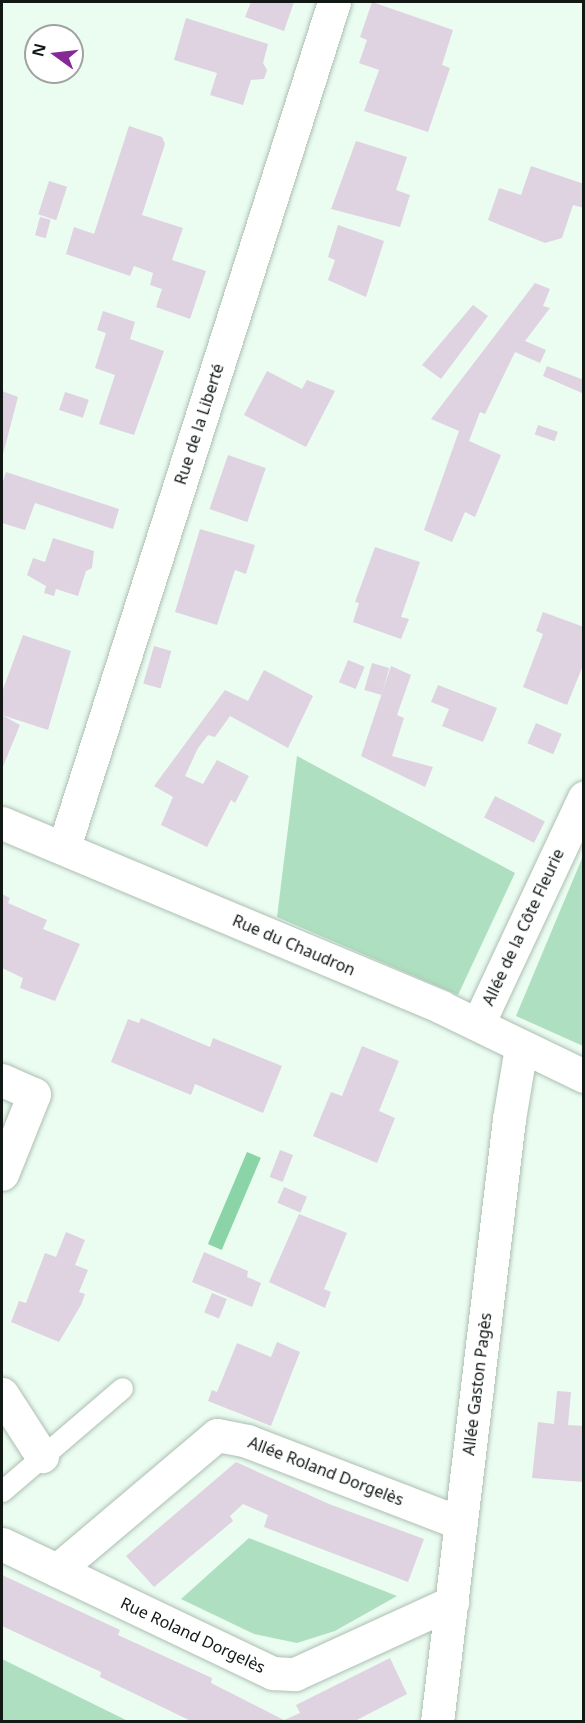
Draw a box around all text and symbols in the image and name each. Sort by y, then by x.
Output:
north arrow [24,24,84,84]
text: N [26,41,51,59]
street label: Rue de la Liberté [170,361,228,487]
street label: Allée de la Côte Fleurie [478,846,568,1008]
street label: Rue du Chaudron [230,910,358,980]
street label: Allée Gaston Pagès [459,1312,495,1456]
street label: Allée Roland Dorgelès [246,1433,406,1509]
street label: Rue Roland Dorgelès [118,1593,268,1677]

